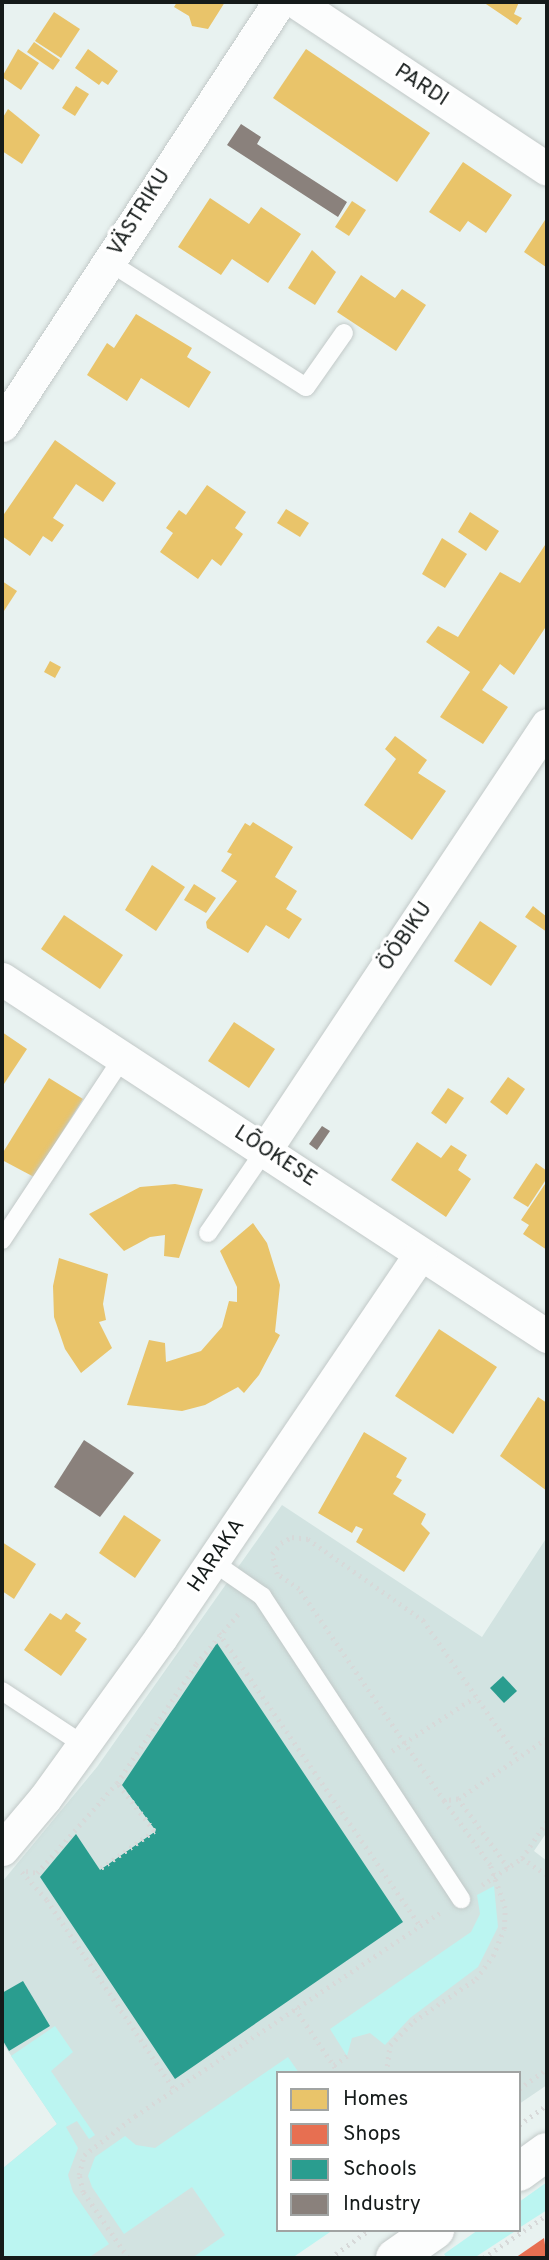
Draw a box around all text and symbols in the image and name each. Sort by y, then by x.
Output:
street label: PARDI [389,59,453,113]
street label: VÄSTRIKU [103,165,177,261]
street label: ÖÖBIKU [374,898,438,976]
street label: LÕOKESE [229,1121,321,1193]
street label: HARAKA [183,1514,251,1598]
legend [276,2071,521,2232]
text: Homes [343,2086,408,2113]
text: Shops [343,2121,401,2148]
text: Schools [343,2156,417,2183]
text: Industry [343,2191,421,2218]

